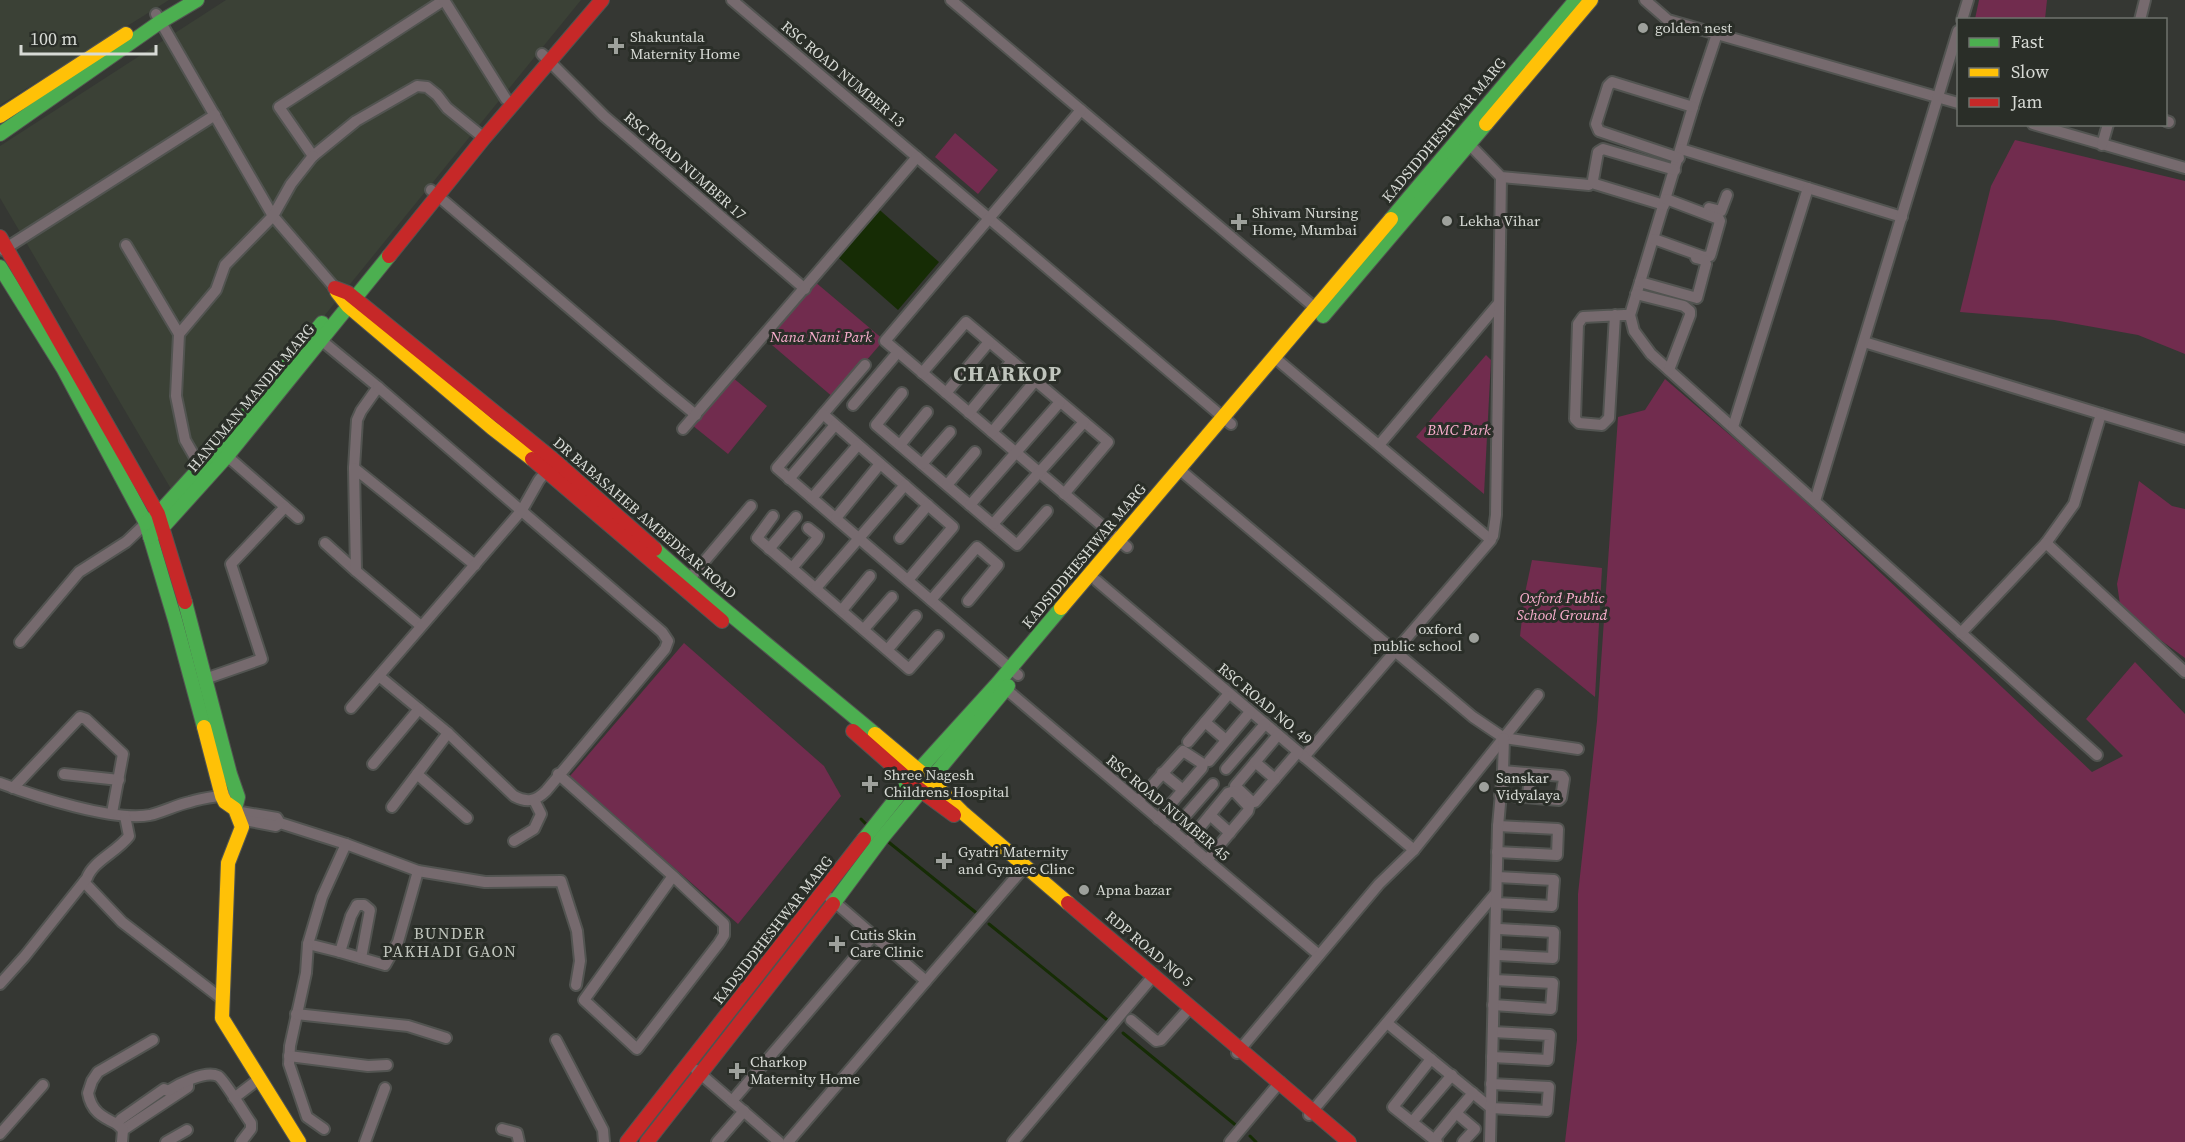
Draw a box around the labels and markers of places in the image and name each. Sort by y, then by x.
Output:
place label: golden nest [1655,17,1732,38]
marker: golden nest [1636,21,1650,35]
place label: Shakuntala Maternity Home [630,26,741,64]
marker: Shakuntala Maternity Home [607,37,625,55]
place label: Shivam Nursing Home, Mumbai [1252,202,1358,240]
place label: Lekha Vihar [1459,210,1541,231]
marker: Shivam Nursing Home, Mumbai [1230,213,1248,231]
marker: Lekha Vihar [1440,214,1454,228]
place label: oxford public school [1373,618,1463,656]
marker: oxford public school [1467,631,1481,645]
place label: Shree Nagesh Childrens Hospital [884,764,1010,802]
place label: Sanskar Vidyalaya [1496,767,1561,805]
marker: Shree Nagesh Childrens Hospital [861,775,879,793]
marker: Sanskar Vidyalaya [1477,780,1491,794]
place label: Gyatri Maternity and Gynaec Clinc [958,841,1075,879]
marker: Gyatri Maternity and Gynaec Clinc [935,852,953,870]
place label: Apna bazar [1096,879,1172,900]
marker: Apna bazar [1077,883,1091,897]
place label: Cutis Skin Care Clinic [850,924,924,962]
marker: Cutis Skin Care Clinic [828,935,846,953]
place label: Charkop Maternity Home [750,1051,861,1089]
marker: Charkop Maternity Home [728,1062,746,1080]

